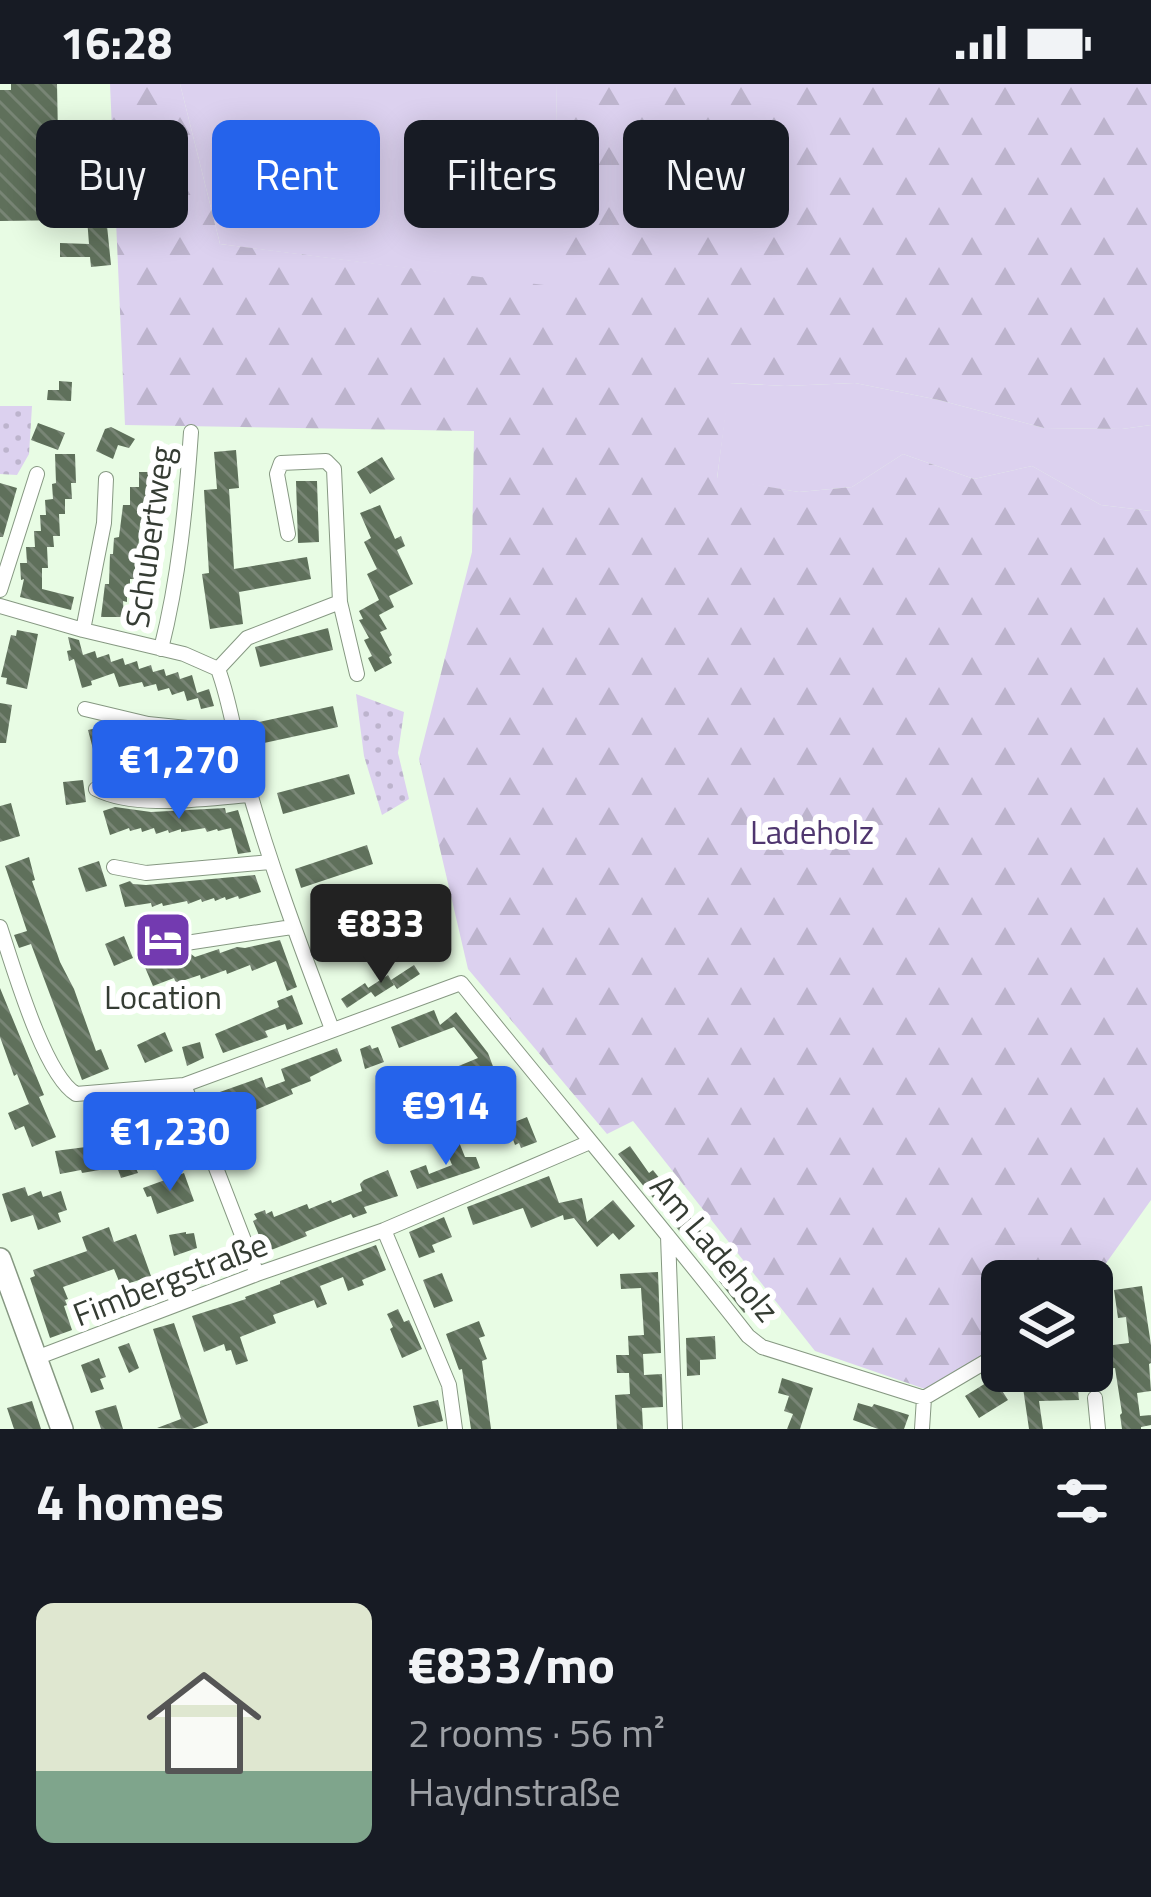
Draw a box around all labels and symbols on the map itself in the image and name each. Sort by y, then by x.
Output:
street label: Schubertweg [111,443,187,631]
pin: €1,270 [81,720,277,822]
park label: Ladeholz [750,807,874,857]
pin: €833 [310,884,452,986]
hotel icon: Location [132,909,194,971]
place label: Location [104,972,222,1022]
pin: €914 [375,1066,517,1168]
pin: €1,230 [72,1092,268,1194]
street label: Am Ladeholz [638,1163,792,1333]
street label: Fimbergstraße [65,1219,275,1339]

